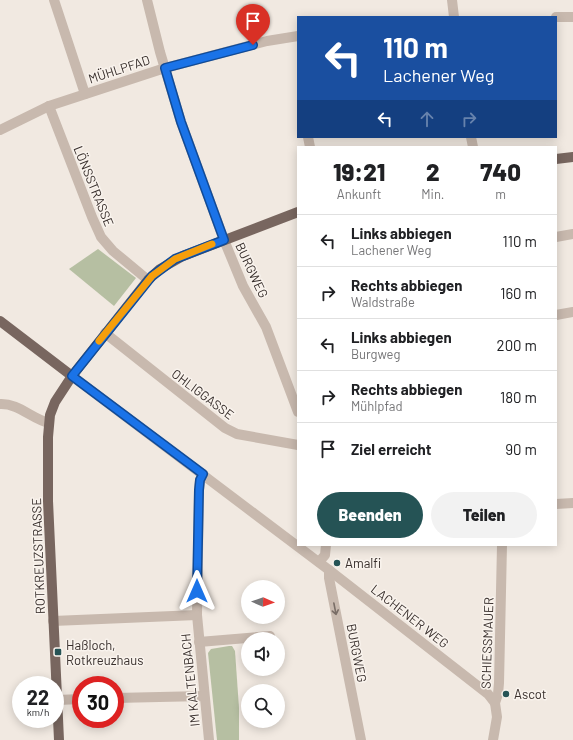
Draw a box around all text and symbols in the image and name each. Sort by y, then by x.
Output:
pin [236,4,270,45]
icon: arrive [242,10,264,32]
text: 110 m [383,30,448,64]
icon: left [317,32,369,84]
street label: MÜHLPFAD [86,52,152,86]
text: Lachener Weg [383,64,494,86]
icon: left [374,108,396,130]
icon: ahead [416,108,438,130]
icon: right [458,108,480,130]
street label: LÖNSSTRASSE [71,143,117,229]
text: 19:21 [333,157,385,186]
text: 2 [426,157,440,186]
text: 740 [480,157,521,186]
text: Ankunft [337,186,382,202]
text: Min. [421,186,444,202]
text: m [495,186,506,202]
text: Links abbiegen [351,224,452,242]
icon: left [317,230,339,252]
text: 110 m [503,232,537,250]
street label: BURGWEG [232,240,272,300]
text: Lachener Weg [351,242,431,258]
text: Rechts abbiegen [351,276,462,294]
icon: right [317,282,339,304]
text: 160 m [500,284,537,302]
text: Waldstraße [351,294,415,310]
text: Links abbiegen [351,328,452,346]
icon: left [317,334,339,356]
text: 200 m [497,336,537,354]
text: Burgweg [351,346,401,362]
street label: OHLIGGASSE [169,365,237,423]
text: Rechts abbiegen [351,380,462,398]
icon: right [317,386,339,408]
text: 180 m [500,388,537,406]
text: Mühlpfad [351,398,403,414]
icon: arrive [317,438,339,460]
text: Ziel erreicht [351,440,432,458]
text: 90 m [505,440,537,458]
button: Beenden [317,492,423,538]
button: Teilen [431,492,537,538]
street label: ROTKREUZSTRASSE [28,497,48,614]
place label: Amalfi [345,555,381,571]
marker: Amalfi [332,558,342,568]
position arrow [176,570,218,612]
north arrow [241,580,285,624]
map controls [241,580,285,728]
street label: LACHENER WEG [368,581,452,651]
street label: SCHIESSMAUER [477,597,497,689]
one-way arrow [332,602,340,615]
street label: BURGWEG [343,622,371,684]
button: sound [241,632,285,676]
street label: IM KALTENBACH [177,633,203,727]
place label: Haßloch, Rotkreuzhaus [66,637,143,668]
marker: Haßloch, Rotkreuzhaus [53,647,63,657]
speed limit sign: 30 [72,676,124,728]
button: search [241,684,285,728]
text: 22 [27,685,49,709]
place label: Ascot [514,686,547,702]
marker: Ascot [501,689,511,699]
text: km/h [27,706,49,718]

